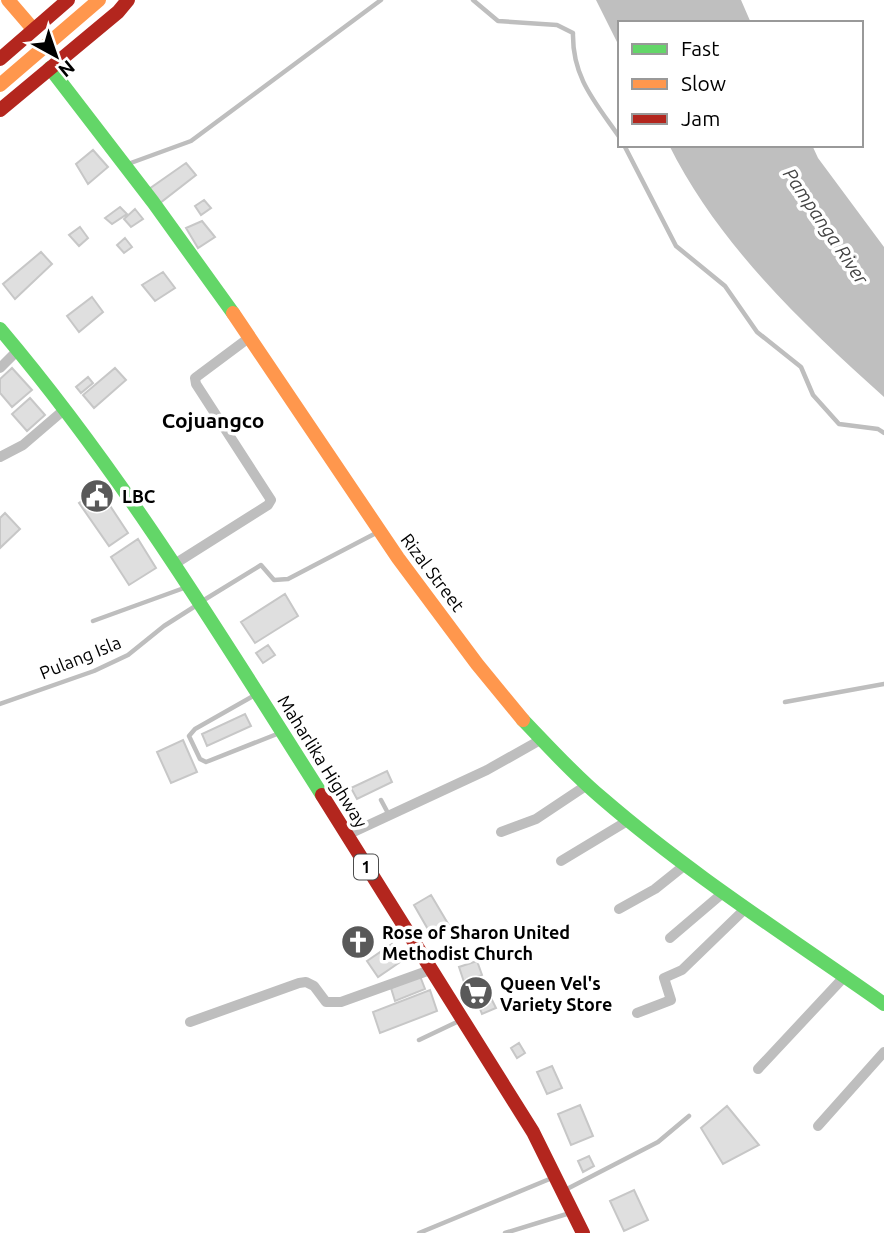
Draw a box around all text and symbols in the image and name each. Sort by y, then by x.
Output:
north arrow [21,21,91,91]
legend [618,21,863,147]
text: Fast [681,36,719,60]
text: N [54,56,79,82]
text: Slow [681,71,726,95]
text: Jam [681,106,720,130]
water label: Pampanga River [779,164,873,289]
district label: Cojuangco [162,408,264,432]
public building icon: LBC [78,477,116,515]
place label: LBC [122,486,156,506]
street label: Rizal Street [397,529,469,615]
street label: Pulang Isla [36,632,124,682]
street label: Maharlika Highway [274,691,372,831]
road number: 1 [354,854,378,880]
place label: Rose of Sharon United Methodist Church [382,922,570,963]
church icon: Rose of Sharon United Methodist Church [339,923,377,961]
place label: Queen Vel's Variety Store [500,973,612,1014]
supermarket icon: Queen Vel's Variety Store [457,974,495,1012]

